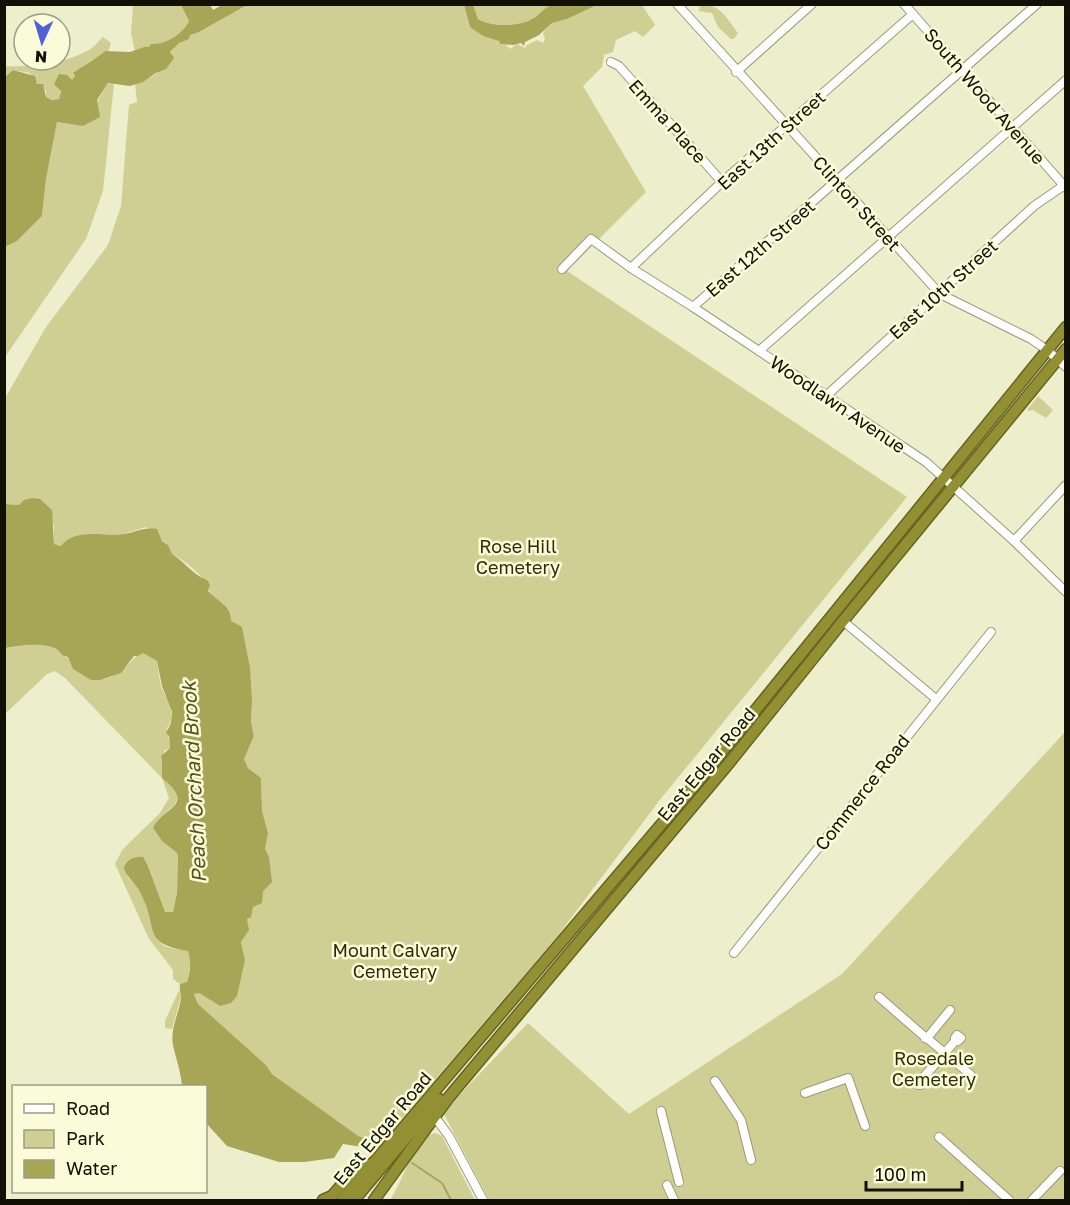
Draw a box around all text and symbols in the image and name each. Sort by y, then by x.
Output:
north arrow [12,12,72,72]
street label: South Wood Avenue [920,23,1050,169]
text: N [34,47,48,67]
street label: Emma Place [625,74,711,168]
street label: East 13th Street [713,86,829,194]
street label: Clinton Street [808,151,906,255]
street label: East 12th Street [701,195,819,301]
street label: East 10th Street [884,235,1002,343]
street label: Woodlawn Avenue [766,351,910,457]
park label: Rose Hill Cemetery [476,535,560,578]
water label: Peach Orchard Brook [176,678,210,884]
street label: East Edgar Road [652,703,760,825]
street label: Commerce Road [810,730,914,854]
park label: Mount Calvary Cemetery [333,939,457,982]
park label: Rosedale Cemetery [892,1047,976,1090]
street label: East Edgar Road [328,1067,436,1189]
legend [12,1085,207,1193]
text: Road [66,1097,110,1119]
text: Park [66,1127,105,1149]
scale bar [866,1154,962,1192]
text: Water [66,1157,117,1179]
text: 100 m [875,1163,926,1185]

